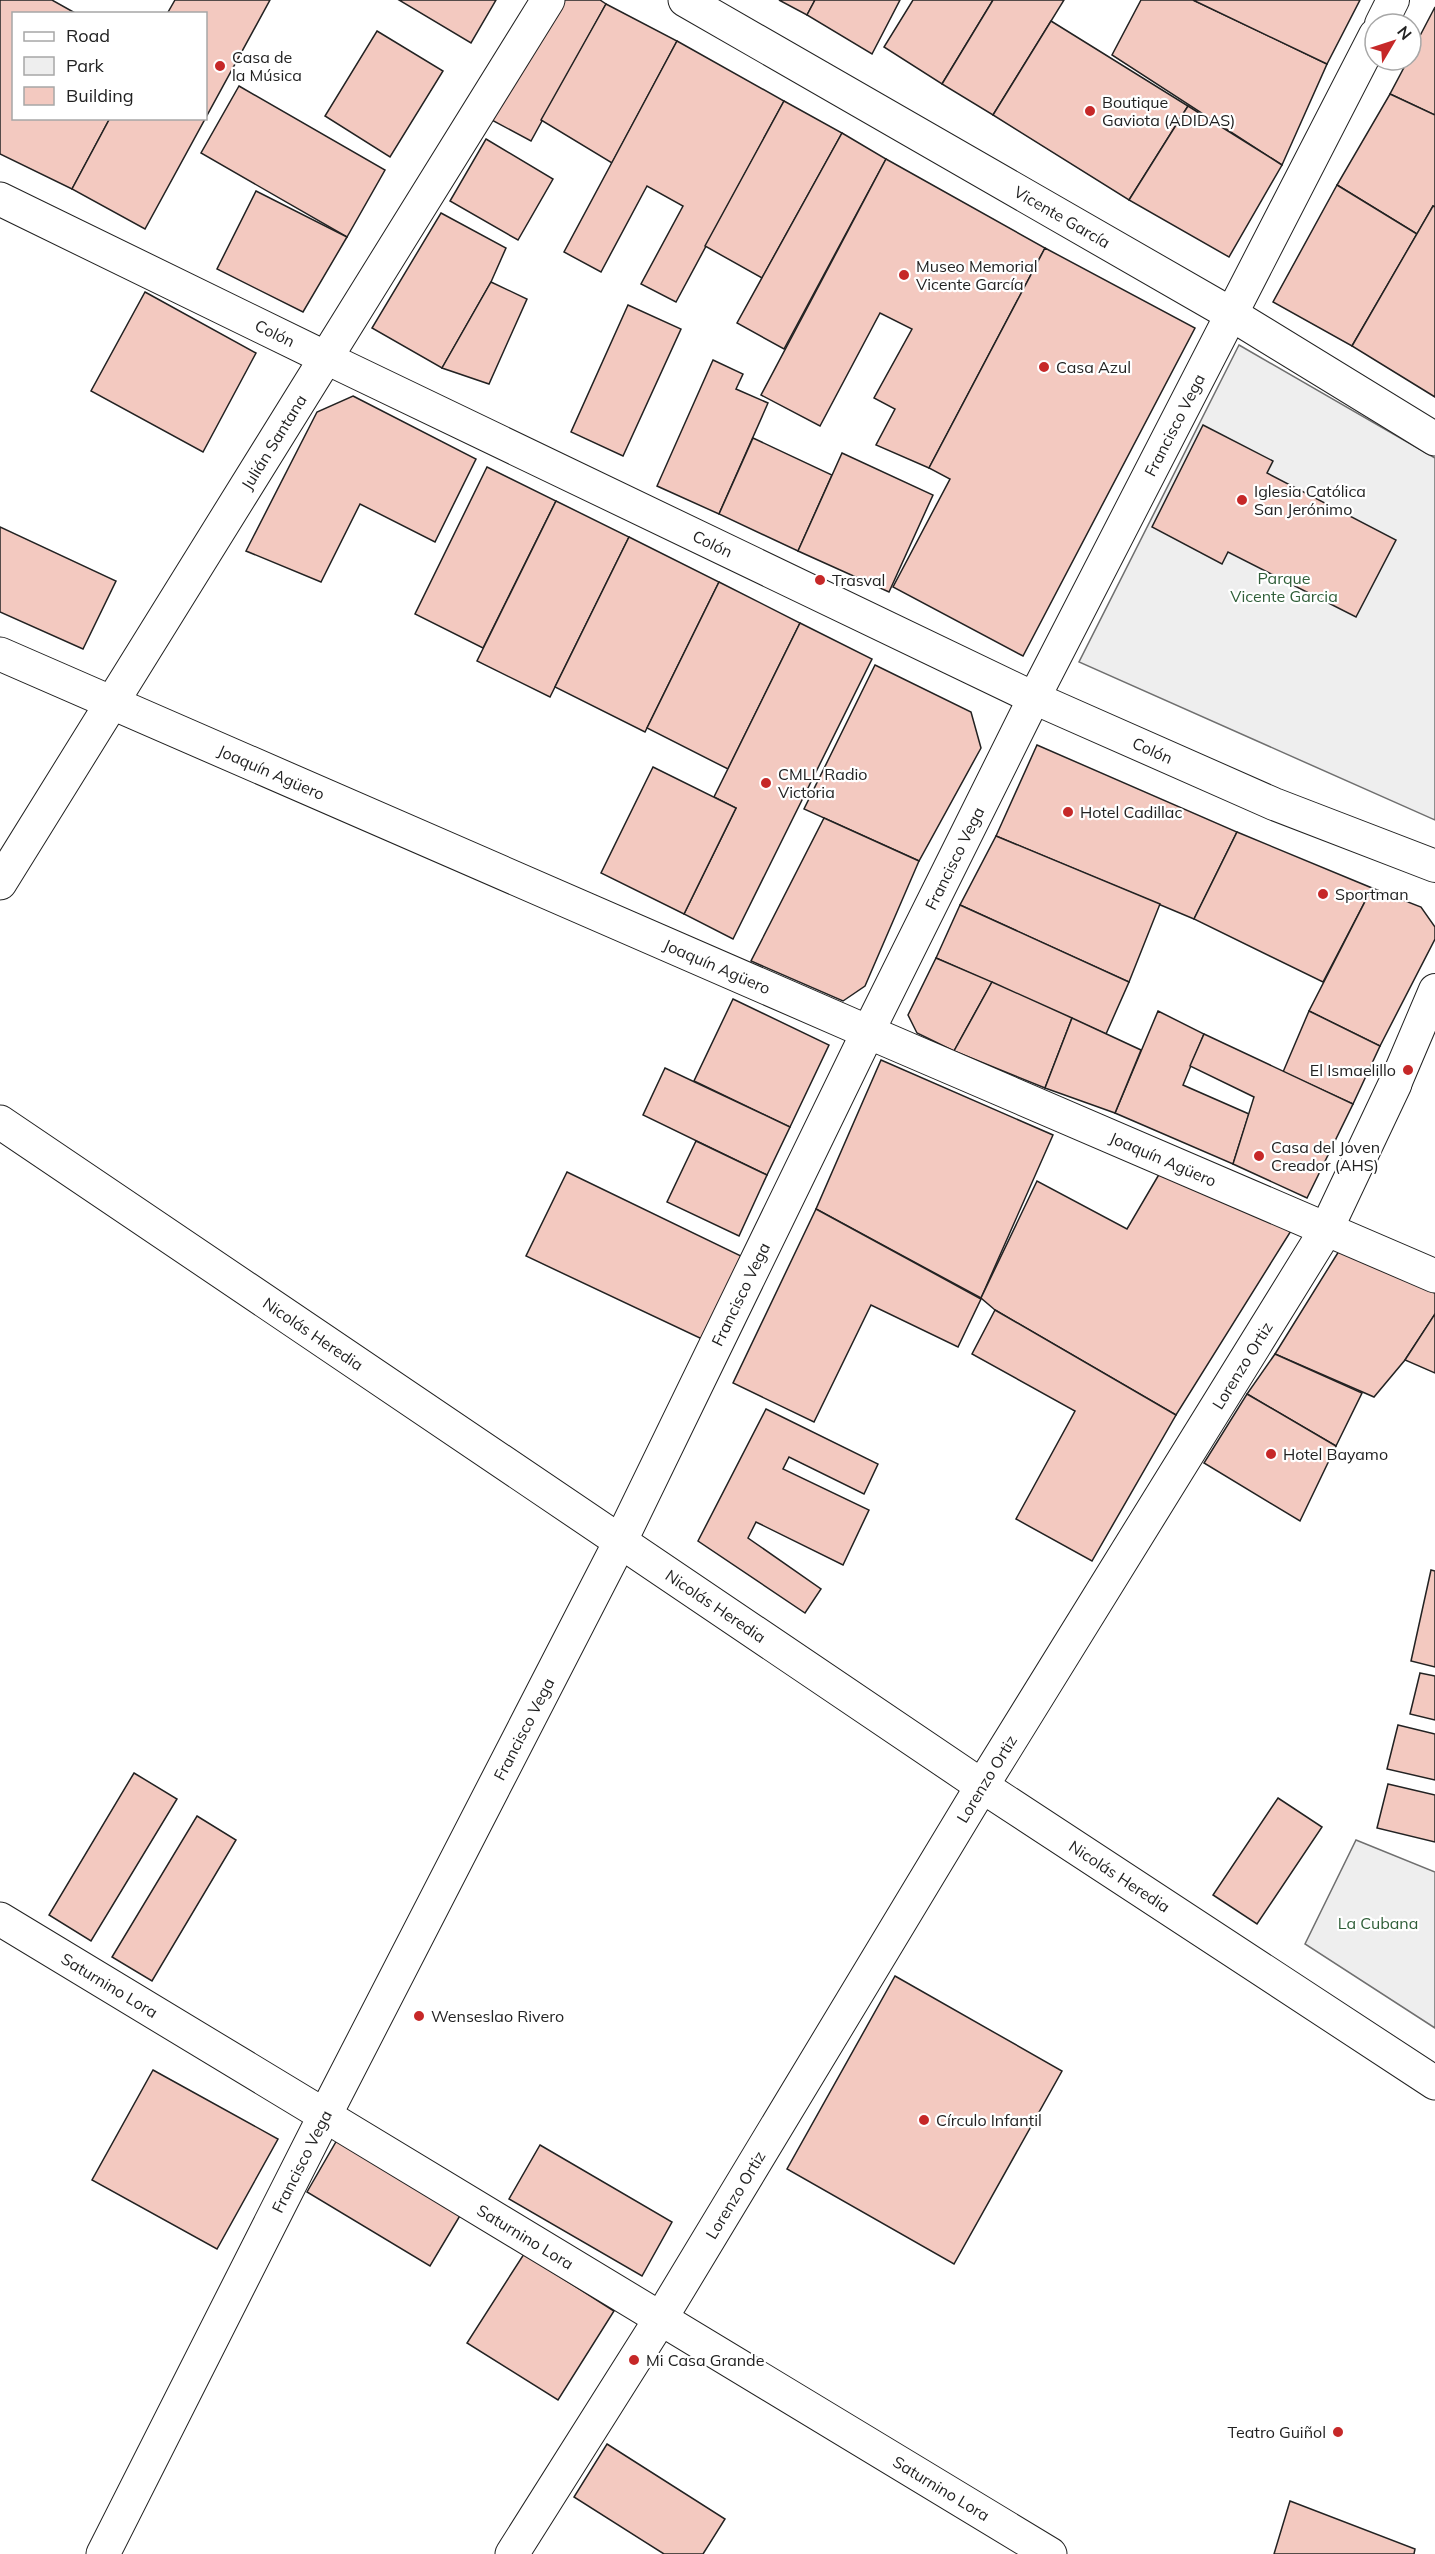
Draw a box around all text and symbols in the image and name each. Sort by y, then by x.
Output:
legend [12,12,207,120]
north arrow [1363,12,1423,72]
text: N [1393,22,1416,44]
text: Road [66,24,110,47]
place label: Casa de la Música [232,47,302,85]
text: Park [66,54,105,77]
marker: Casa de la Música [213,59,227,73]
text: Building [66,84,134,107]
place label: Boutique Gaviota (ADIDAS) [1102,92,1235,130]
marker: Boutique Gaviota (ADIDAS) [1083,104,1097,118]
street label: Vicente García [1010,181,1114,252]
place label: Museo Memorial Vicente García [916,256,1038,294]
marker: Museo Memorial Vicente García [897,268,911,282]
street label: Colón [252,315,298,351]
place label: Casa Azul [1056,357,1131,377]
marker: Casa Azul [1037,360,1051,374]
street label: Francisco Vega [1140,370,1209,480]
street label: Julián Santana [237,391,311,493]
place label: Iglesia Católica San Jerónimo [1254,481,1366,519]
marker: Iglesia Católica San Jerónimo [1235,493,1249,507]
street label: Colón [690,526,736,562]
park label: Parque Vicente Garcia [1230,568,1338,606]
place label: Trasval [832,570,885,590]
marker: Trasval [813,573,827,587]
street label: Colón [1129,733,1176,768]
street label: Joaquín Agüero [215,740,328,804]
place label: CMLL Radio Victoria [778,764,867,802]
marker: CMLL Radio Victoria [759,776,773,790]
place label: Hotel Cadillac [1080,802,1182,822]
street label: Francisco Vega [920,803,988,913]
marker: Hotel Cadillac [1061,805,1075,819]
place label: Sportman [1335,884,1409,904]
marker: Sportman [1316,887,1330,901]
street label: Joaquín Agüero [661,934,773,998]
place label: El Ismaelillo [1310,1060,1396,1080]
marker: El Ismaelillo [1401,1063,1415,1077]
street label: Joaquín Agüero [1107,1127,1220,1191]
place label: Casa del Joven Creador (AHS) [1271,1137,1380,1175]
marker: Casa del Joven Creador (AHS) [1252,1149,1266,1163]
street label: Francisco Vega [707,1239,774,1349]
street label: Nicolás Heredia [259,1293,367,1375]
street label: Lorenzo Ortiz [1208,1318,1277,1413]
place label: Hotel Bayamo [1283,1444,1388,1464]
marker: Hotel Bayamo [1264,1447,1278,1461]
street label: Nicolás Heredia [662,1565,770,1647]
street label: Francisco Vega [489,1674,558,1784]
street label: Lorenzo Ortiz [952,1731,1021,1826]
street label: Nicolás Heredia [1065,1836,1174,1917]
park label: La Cubana [1338,1913,1418,1933]
street label: Saturnino Lora [58,1948,161,2022]
place label: Wenseslao Rivero [431,2006,564,2026]
marker: Wenseslao Rivero [412,2009,426,2023]
street label: Francisco Vega [267,2107,336,2216]
place label: Círculo Infantil [936,2110,1042,2130]
marker: Círculo Infantil [917,2113,931,2127]
street label: Lorenzo Ortiz [701,2147,770,2243]
street label: Saturnino Lora [473,2200,577,2274]
place label: Mi Casa Grande [646,2350,764,2370]
marker: Mi Casa Grande [627,2353,641,2367]
place label: Teatro Guiñol [1228,2422,1326,2442]
marker: Teatro Guiñol [1331,2425,1345,2439]
street label: Saturnino Lora [889,2451,993,2525]

